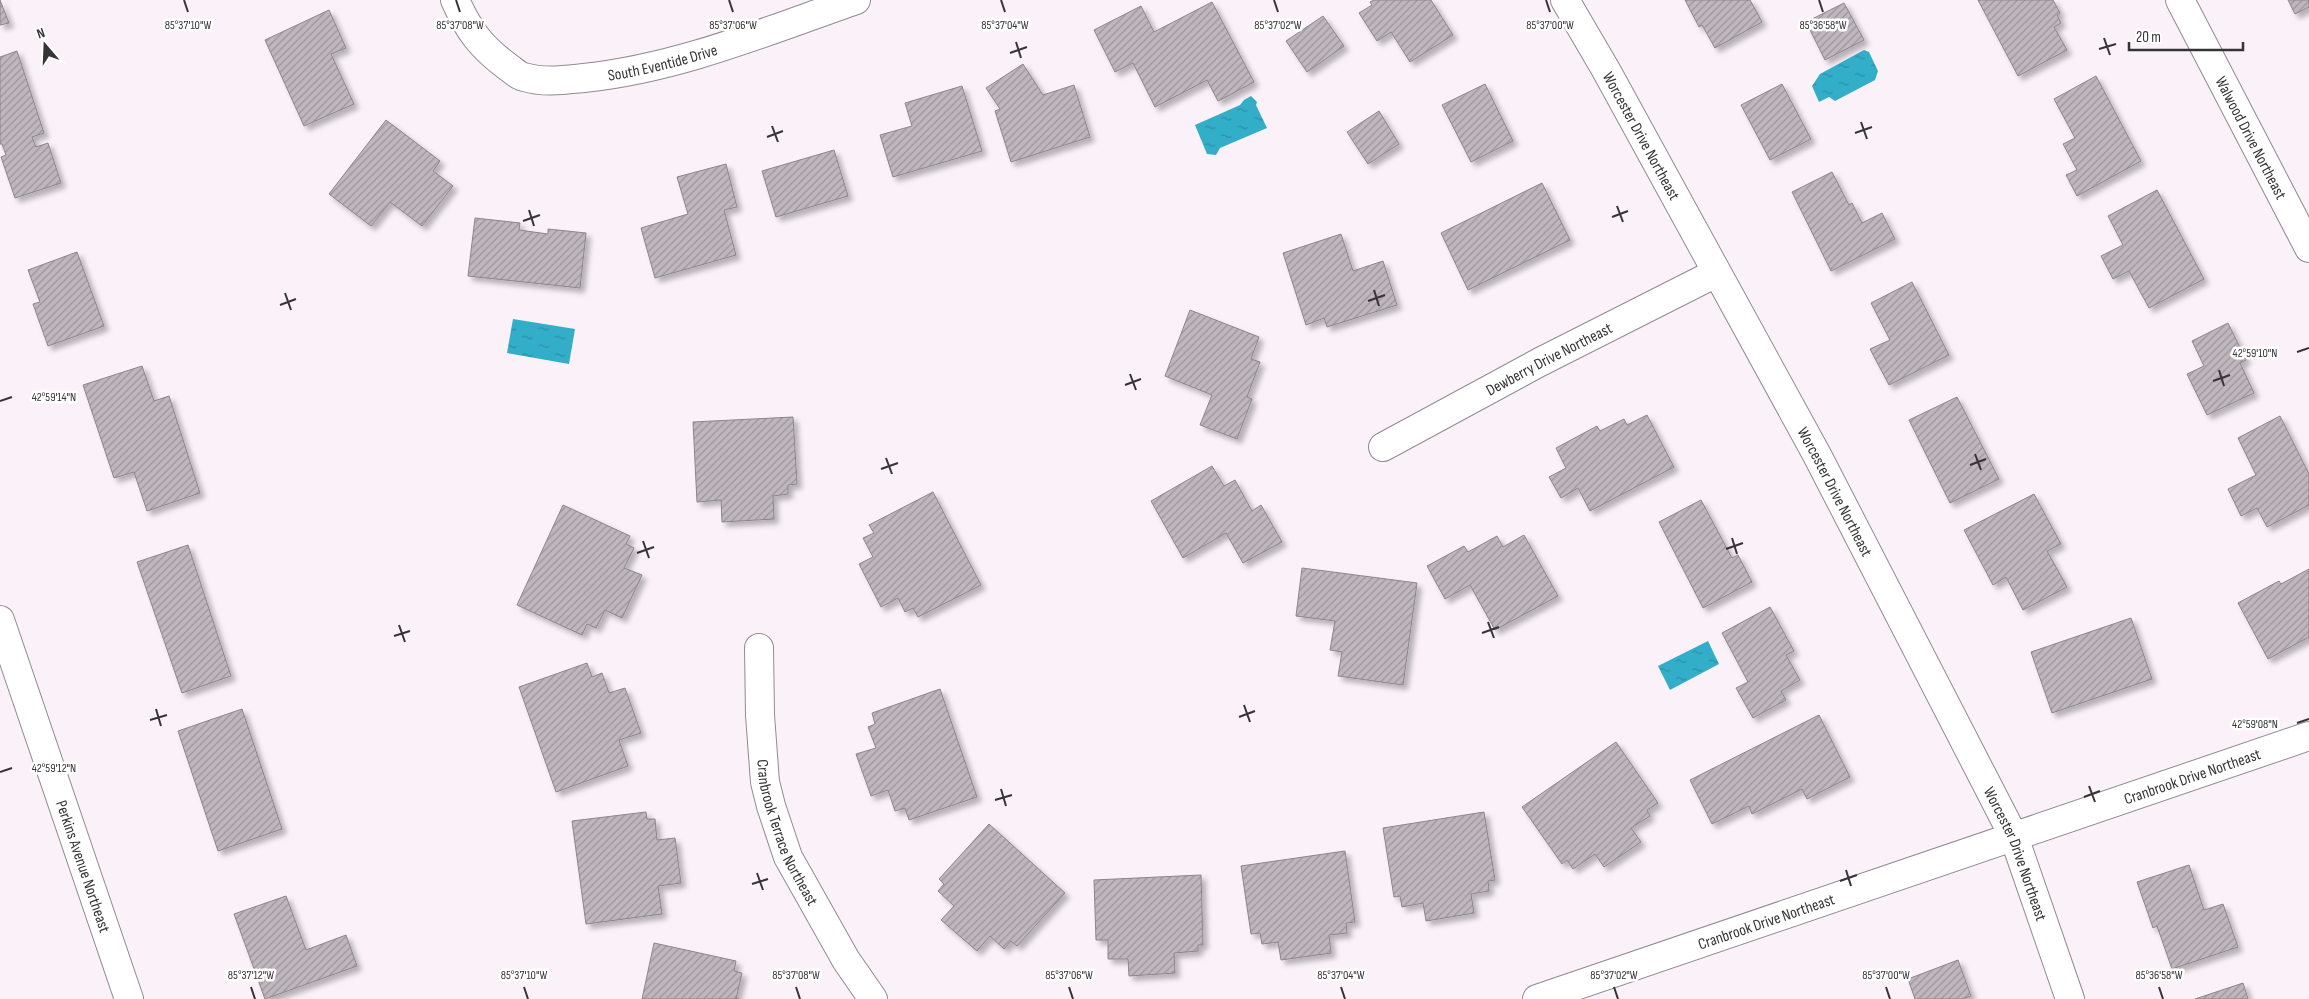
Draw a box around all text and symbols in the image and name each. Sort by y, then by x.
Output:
text: 85°37'10"W [165,18,211,33]
text: 85°37'08"W [436,18,484,33]
text: 85°37'06"W [709,18,757,33]
text: 85°37'04"W [981,18,1029,33]
text: 85°37'02"W [1254,18,1302,33]
text: 85°37'00"W [1526,18,1574,33]
text: 85°36'58"W [1799,18,1847,33]
north arrow [20,20,70,70]
scale bar [2129,20,2243,52]
text: N [35,24,47,42]
text: 20 m [2136,28,2161,47]
street label: South Eventide Drive [606,41,720,86]
street label: Worcester Drive Northeast [1598,69,1683,204]
street label: Walwood Drive Northeast [2210,74,2290,203]
street label: Dewberry Drive Northeast [1483,319,1616,400]
text: 42°59'10"N [2233,346,2277,361]
text: 42°59'14"N [32,390,76,405]
street label: Worcester Drive Northeast [1793,424,1876,560]
text: 42°59'08"N [2232,717,2278,732]
street label: Cranbrook Drive Northeast [2122,745,2263,809]
street label: Cranbrook Terrace Northeast [752,759,821,909]
text: 42°59'12"N [32,761,76,776]
street label: Worcester Drive Northeast [1979,784,2050,924]
street label: Perkins Avenue Northeast [51,798,114,935]
street label: Cranbrook Drive Northeast [1696,890,1837,954]
text: 85°37'12"W [228,968,274,983]
text: 85°37'10"W [501,968,547,983]
text: 85°37'08"W [772,968,820,983]
text: 85°37'06"W [1045,968,1093,983]
text: 85°37'04"W [1317,968,1365,983]
text: 85°37'02"W [1590,968,1638,983]
text: 85°37'00"W [1862,968,1910,983]
text: 85°36'58"W [2135,968,2183,983]

